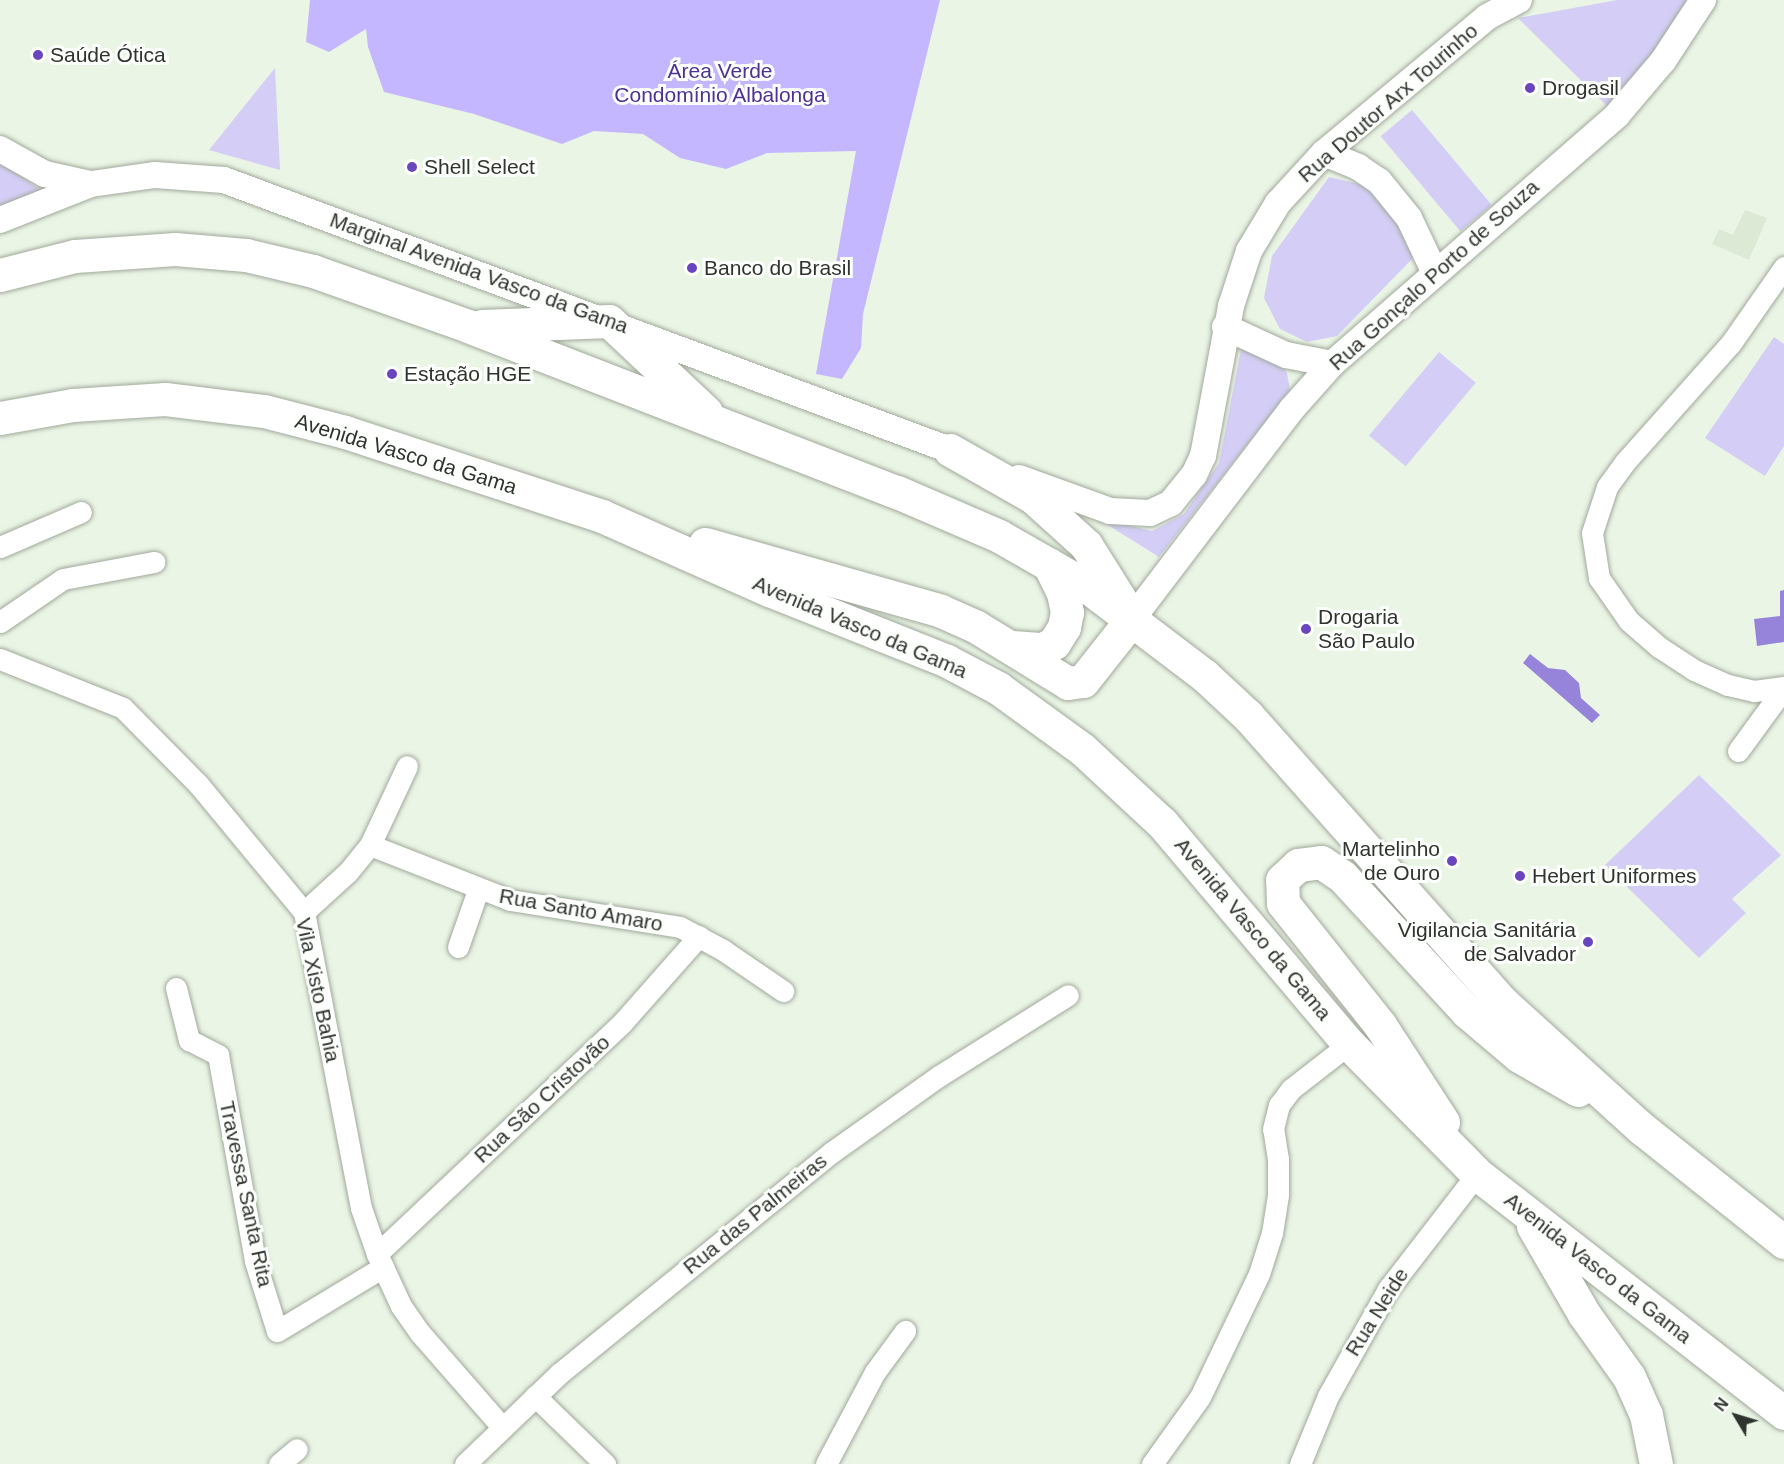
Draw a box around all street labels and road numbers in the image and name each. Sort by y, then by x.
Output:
street label: Rua Doutor Arx Tourinho [1293,18,1483,188]
street label: Rua Gonçalo Porto de Souza [1324,174,1544,376]
street label: Marginal Avenida Vasco da Gama [326,207,632,339]
street label: Avenida Vasco da Gama [292,408,520,500]
street label: Avenida Vasco da Gama [749,570,971,684]
street label: Avenida Vasco da Gama [1169,833,1337,1025]
street label: Rua Santo Amaro [497,883,665,937]
street label: Vila Xisto Bahia [290,916,346,1064]
street label: Rua São Cristovão [469,1030,615,1168]
street label: Travessa Santa Rita [214,1099,278,1289]
street label: Rua das Palmeiras [678,1148,832,1280]
street label: Avenida Vasco da Gama [1499,1187,1697,1349]
street label: Rua Neide [1340,1263,1414,1361]

